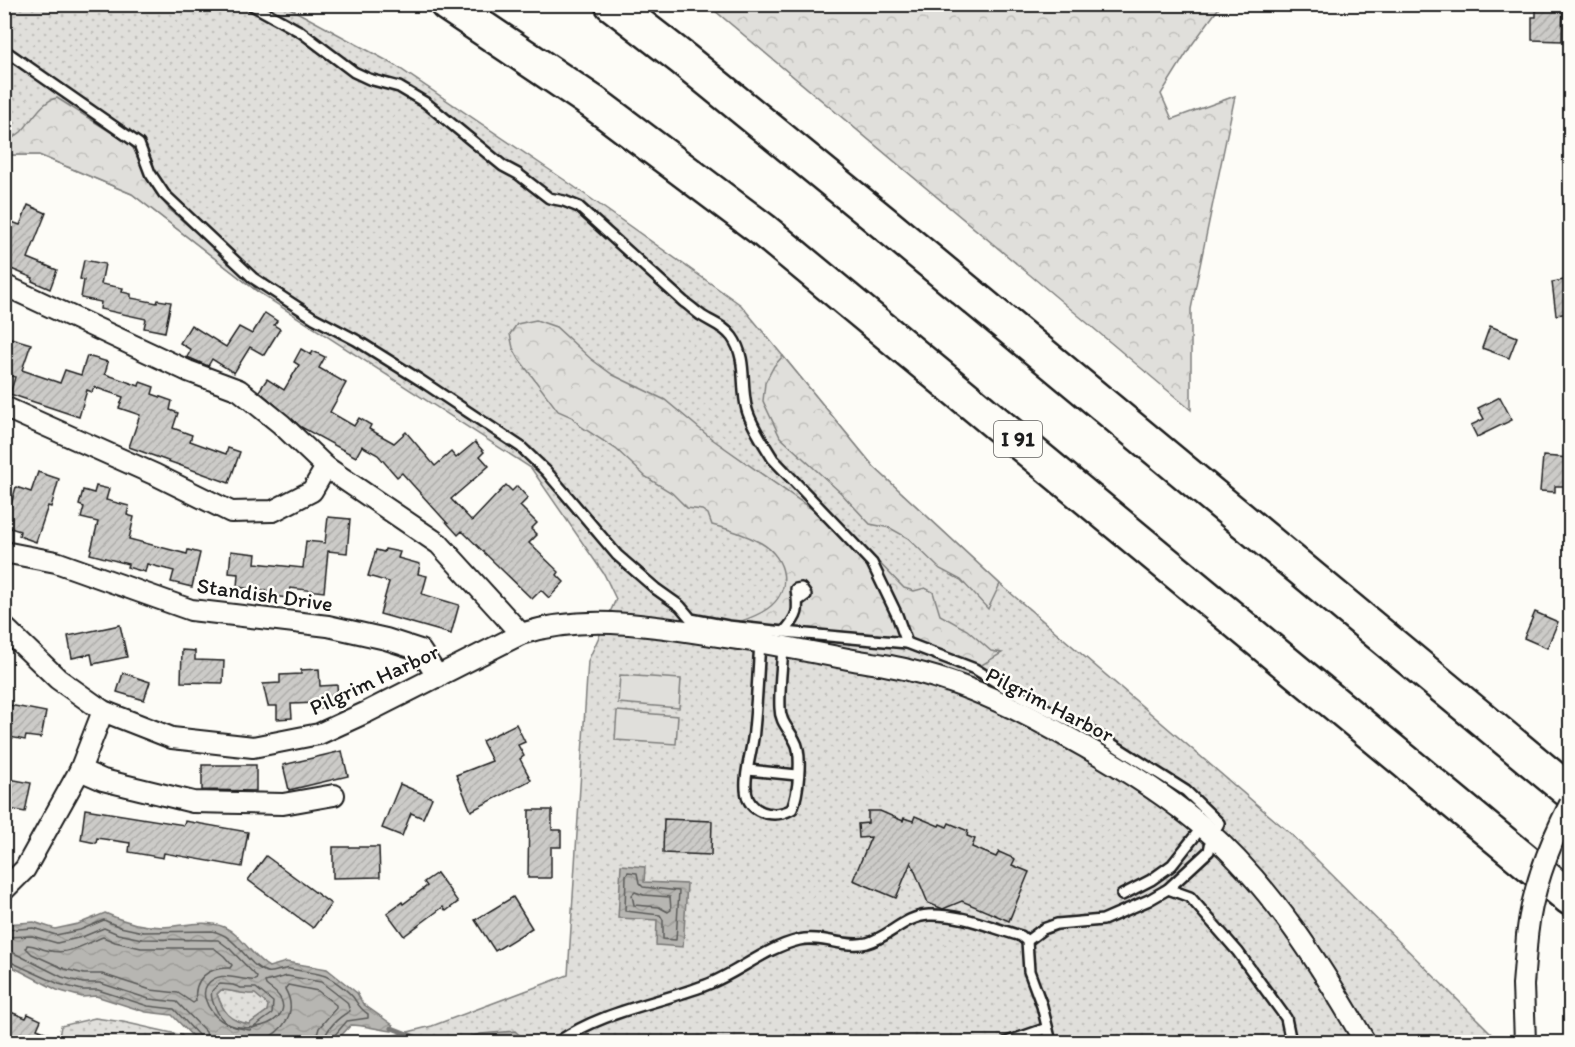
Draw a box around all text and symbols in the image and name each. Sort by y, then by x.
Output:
road number: I 91 [994,421,1042,457]
street label: Standish Drive [195,572,335,617]
street label: Pilgrim Harbor [305,638,444,721]
street label: Pilgrim Harbor [981,661,1118,748]

